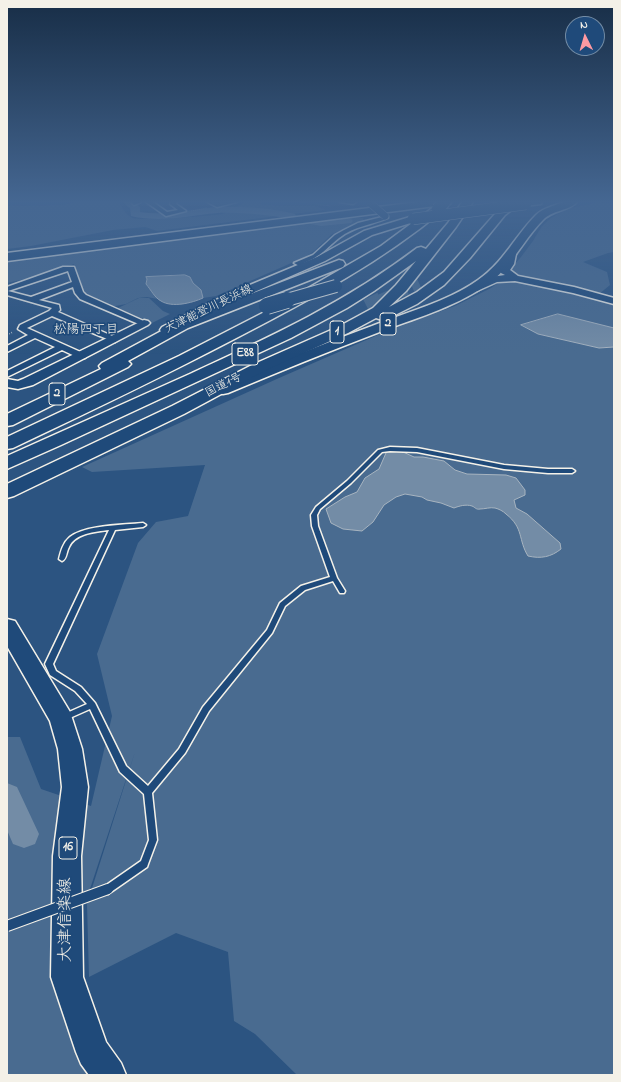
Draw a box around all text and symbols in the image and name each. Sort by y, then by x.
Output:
north arrow [565,16,605,56]
text: N [580,17,588,33]
street label: 大津能登川長浜線 [163,282,255,338]
road number: 2 [380,313,396,335]
road number: 1 [330,321,344,343]
district label: 松陽四丁目 [54,323,118,339]
road number: E88 [232,343,258,365]
street label: 国道1号 [203,371,245,401]
road number: 2 [49,383,65,405]
road number: 16 [59,837,77,859]
street label: 大津信楽線 [57,878,77,962]

